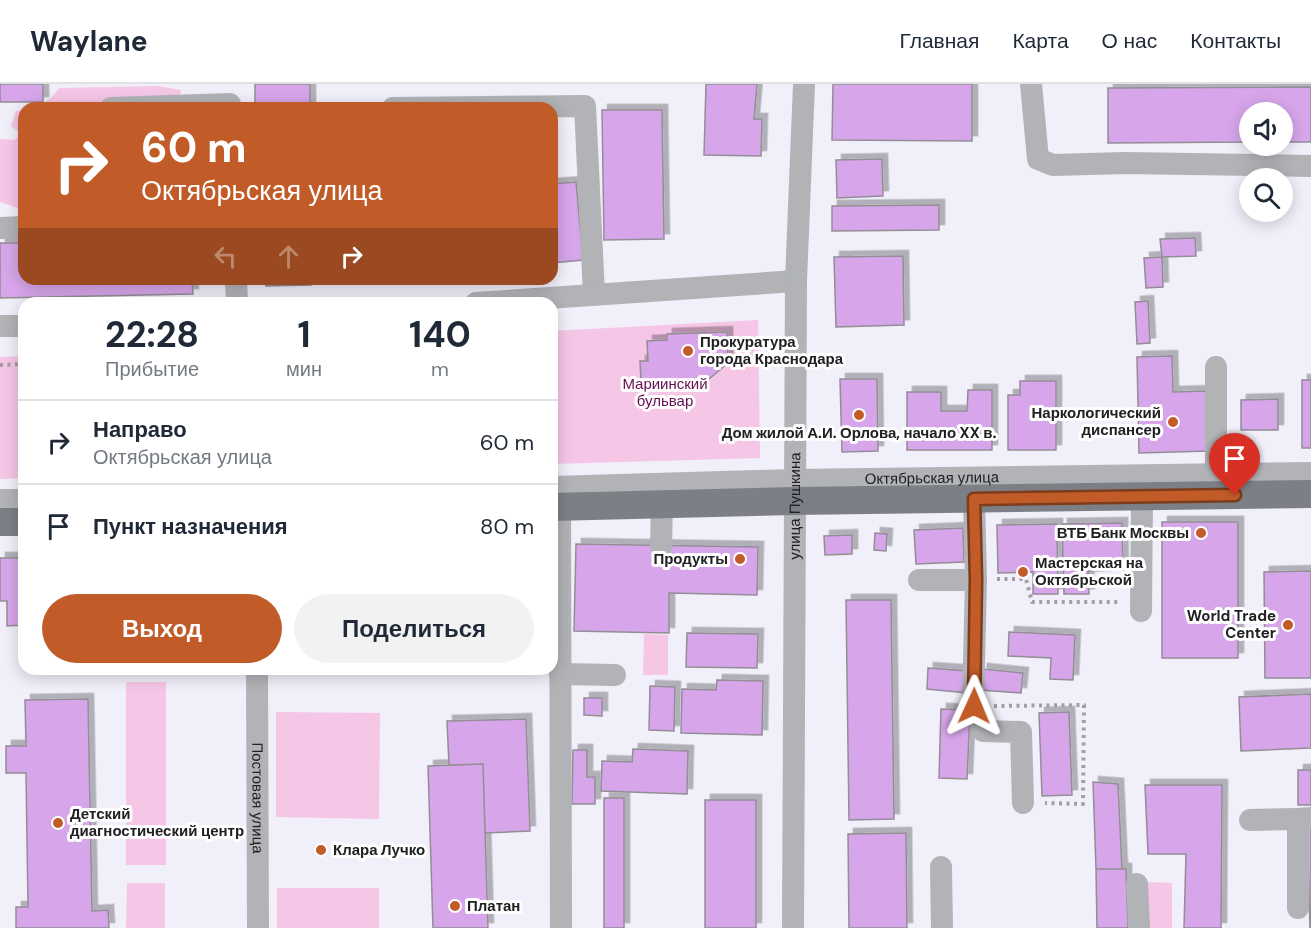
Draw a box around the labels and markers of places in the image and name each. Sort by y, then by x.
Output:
place label: Прокуратура города Краснодара [700,332,844,369]
marker: Прокуратура города Краснодара [681,344,695,358]
place label: Наркологический диспансер [1031,403,1161,440]
marker: Дом жилой А.И. Орлова, начало XX в. [852,408,866,422]
marker: Наркологический диспансер [1166,415,1180,429]
place label: Дом жилой А.И. Орлова, начало XX в. [722,423,996,443]
pin [1209,433,1260,495]
place label: ВТБ Банк Москвы [1057,523,1189,543]
marker: ВТБ Банк Москвы [1194,526,1208,540]
place label: Продукты [653,549,728,569]
marker: Продукты [733,552,747,566]
place label: Мастерская на Октябрьской [1035,553,1144,590]
marker: Мастерская на Октябрьской [1016,565,1030,579]
place label: World Trade Center [1187,606,1276,643]
marker: World Trade Center [1281,618,1295,632]
place label: Детский диагностический центр [70,804,244,841]
marker: Детский диагностический центр [51,816,65,830]
place label: Клара Лучко [333,840,425,860]
marker: Клара Лучко [314,843,328,857]
place label: Платан [467,896,520,916]
marker: Платан [448,899,462,913]

